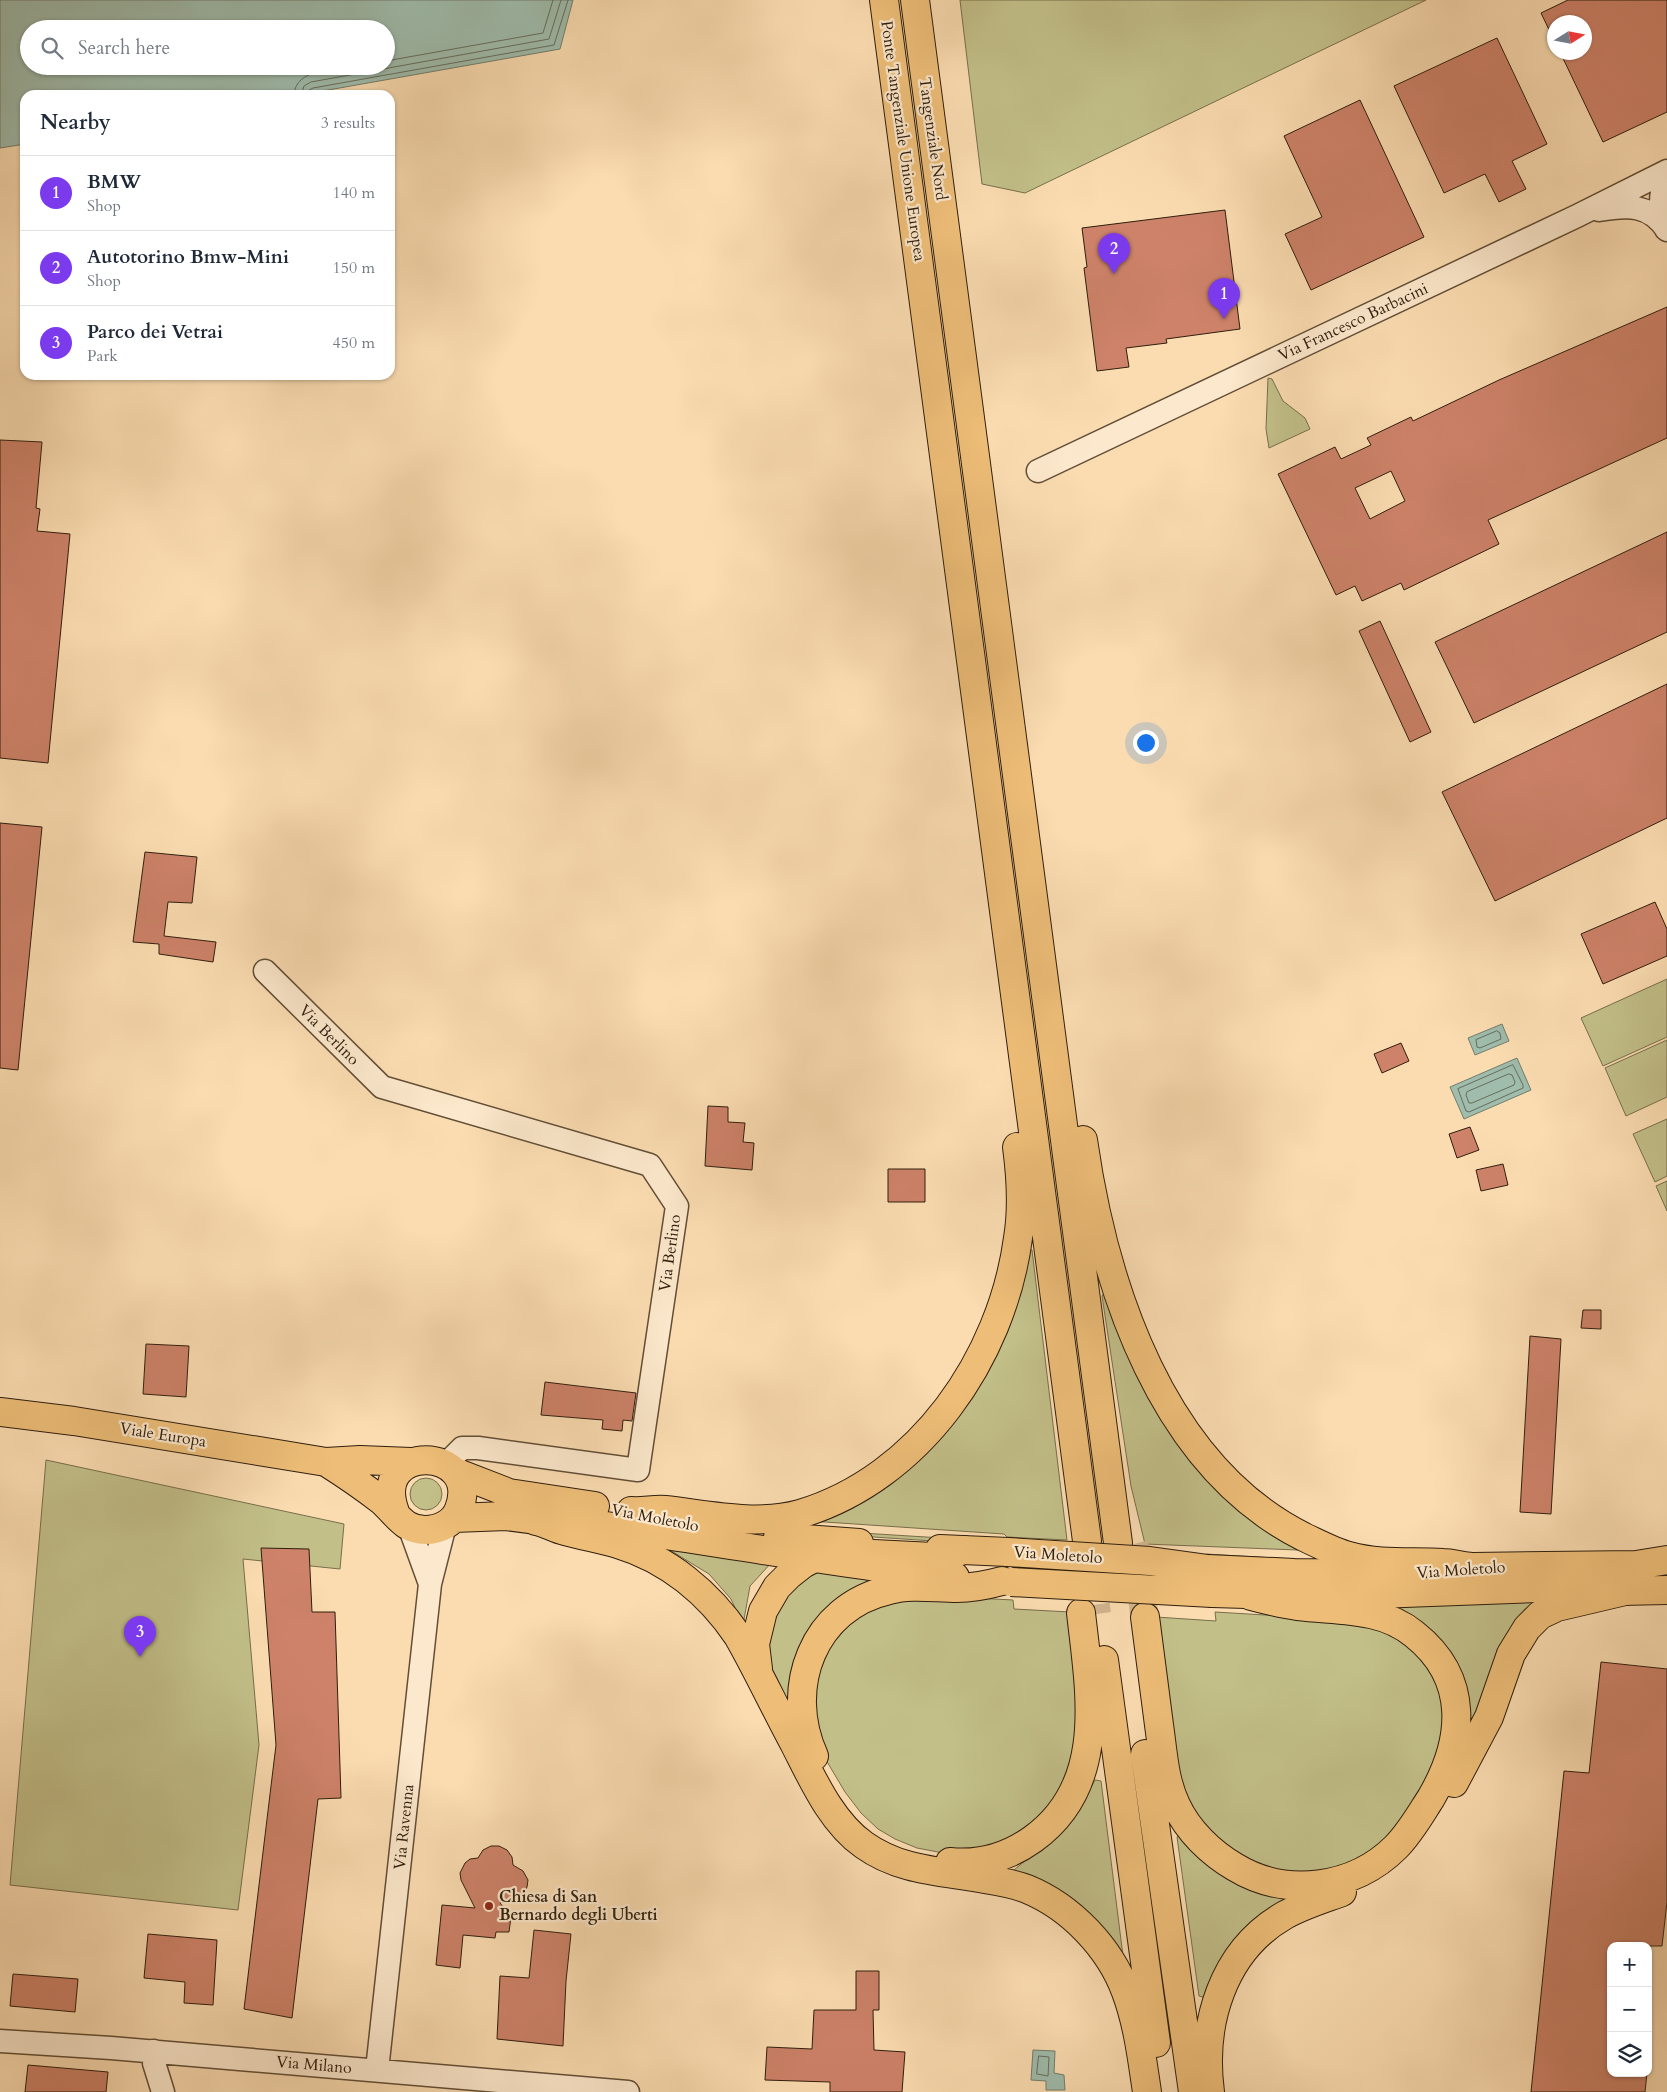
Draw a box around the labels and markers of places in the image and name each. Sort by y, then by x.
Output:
pin: 2 [1098,233,1130,274]
pin: 1 [1208,278,1240,319]
pin: 3 [124,1616,156,1657]
place label: Chiesa di San Bernardo degli Uberti [499,1886,658,1926]
marker: Chiesa di San Bernardo degli Uberti [483,1900,495,1912]

